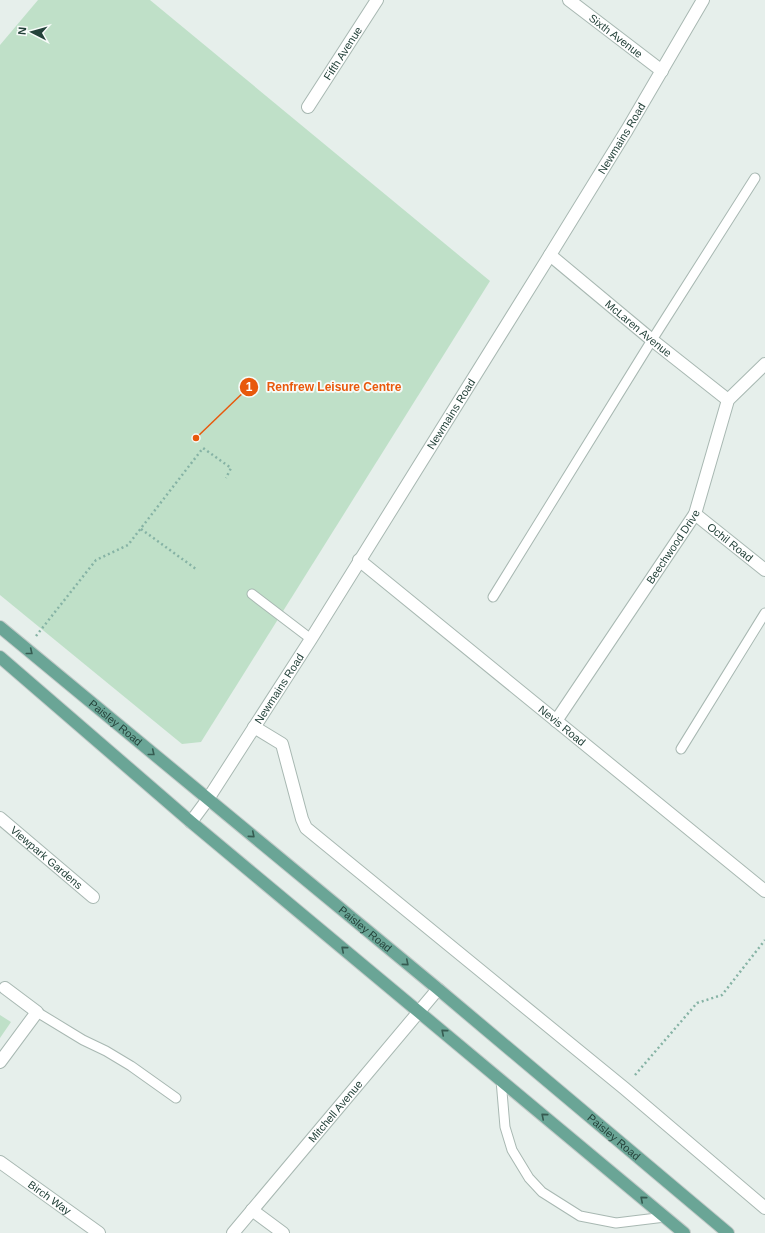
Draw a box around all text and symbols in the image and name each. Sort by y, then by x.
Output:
north arrow [12,12,52,52]
street label: Sixth Avenue [587,12,645,60]
street label: Fifth Avenue [321,24,364,82]
text: N [16,26,28,36]
street label: Newmains Road [595,101,648,176]
street label: McLaren Avenue [603,298,674,359]
callout: Renfrew Leisure Centre [239,375,409,399]
street label: Newmains Road [425,376,478,451]
text: 1 [246,380,253,394]
text: Renfrew Leisure Centre [267,380,402,394]
street label: Beechwood Drive [644,509,702,586]
street label: Ochil Road [705,520,755,564]
one-way arrow [26,648,33,655]
street label: Newmains Road [252,651,306,726]
street label: Paisley Road [87,697,144,748]
street label: Nevis Road [536,703,588,748]
one-way arrow [147,748,155,755]
street label: Viewpark Gardens [8,824,85,892]
one-way arrow [248,831,255,838]
street label: Paisley Road [337,904,394,954]
one-way arrow [341,947,349,954]
one-way arrow [402,958,409,965]
one-way arrow [441,1030,449,1037]
street label: Mitchell Avenue [306,1078,365,1145]
street label: Paisley Road [585,1111,643,1162]
one-way arrow [541,1113,548,1120]
street label: Birch Way [26,1178,74,1217]
one-way arrow [641,1196,648,1203]

